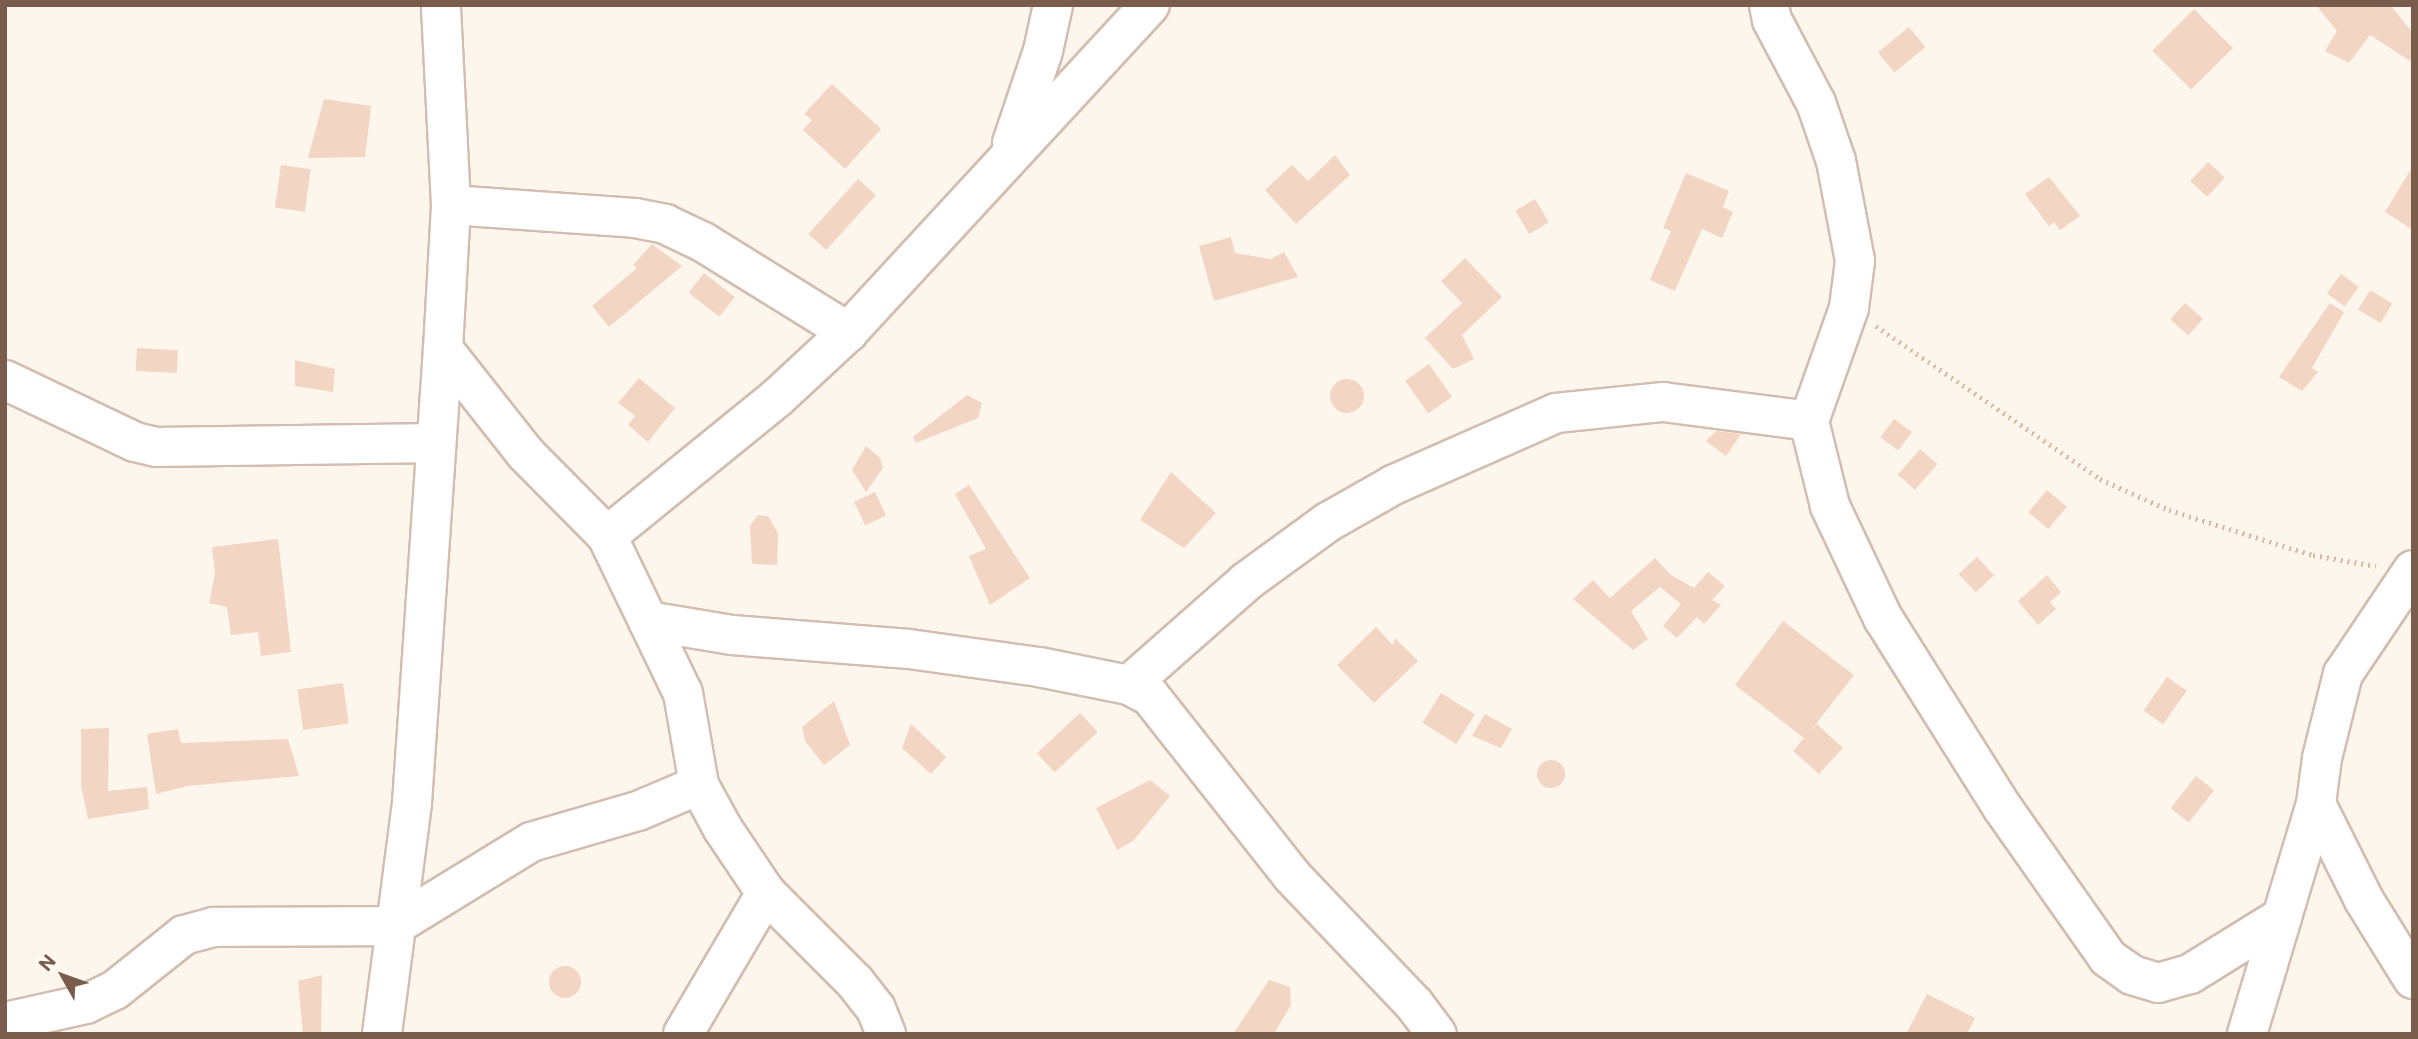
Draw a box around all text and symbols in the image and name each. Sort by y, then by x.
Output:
north arrow [28,941,98,1011]
text: N [33,949,60,975]

